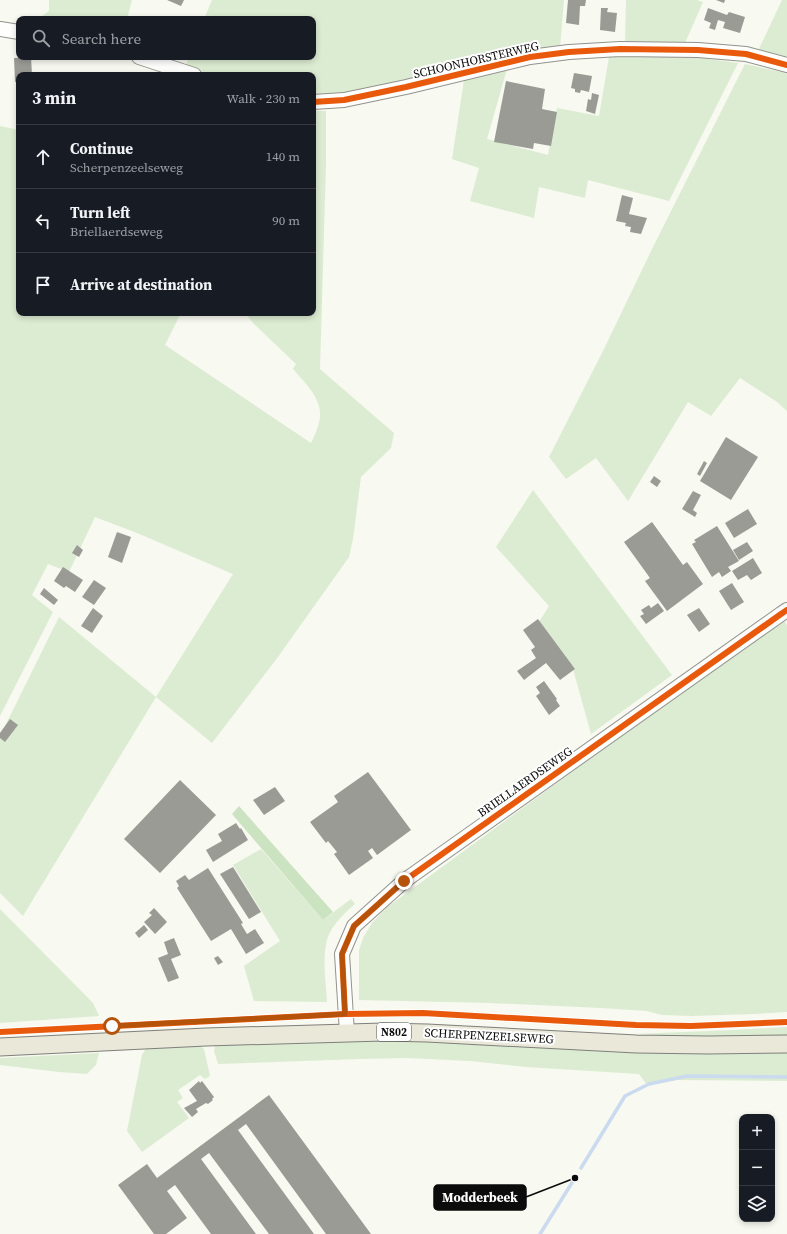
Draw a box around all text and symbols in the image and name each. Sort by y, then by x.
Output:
search box [16,16,316,60]
icon: search [30,27,52,49]
text: Search here [62,28,141,49]
street label: SCHOONHORSTERWEG [412,38,540,82]
text: 3 min [32,86,76,110]
text: Walk · 230 m [227,90,300,107]
text: Continue [70,138,133,159]
icon: ahead [32,146,54,168]
text: 140 m [266,148,300,165]
text: Scherpenzeelseweg [70,159,183,176]
text: Turn left [70,202,130,223]
icon: left [32,210,54,232]
text: 90 m [272,212,300,229]
text: Briellaerdseweg [70,223,163,240]
icon: arrive [32,274,54,296]
text: Arrive at destination [70,274,212,295]
street label: BRIELLAERDSEWEG [474,743,576,821]
route end [395,872,413,890]
route start [103,1017,121,1035]
road number: N802 [377,1023,411,1041]
street label: SCHERPENZEELSEWEG [424,1025,554,1047]
map controls [739,1114,775,1222]
button: + [739,1114,775,1150]
button: − [739,1150,775,1186]
callout: Modderbeek [434,1185,526,1210]
button: layers [739,1186,775,1222]
text: Modderbeek [442,1189,518,1206]

